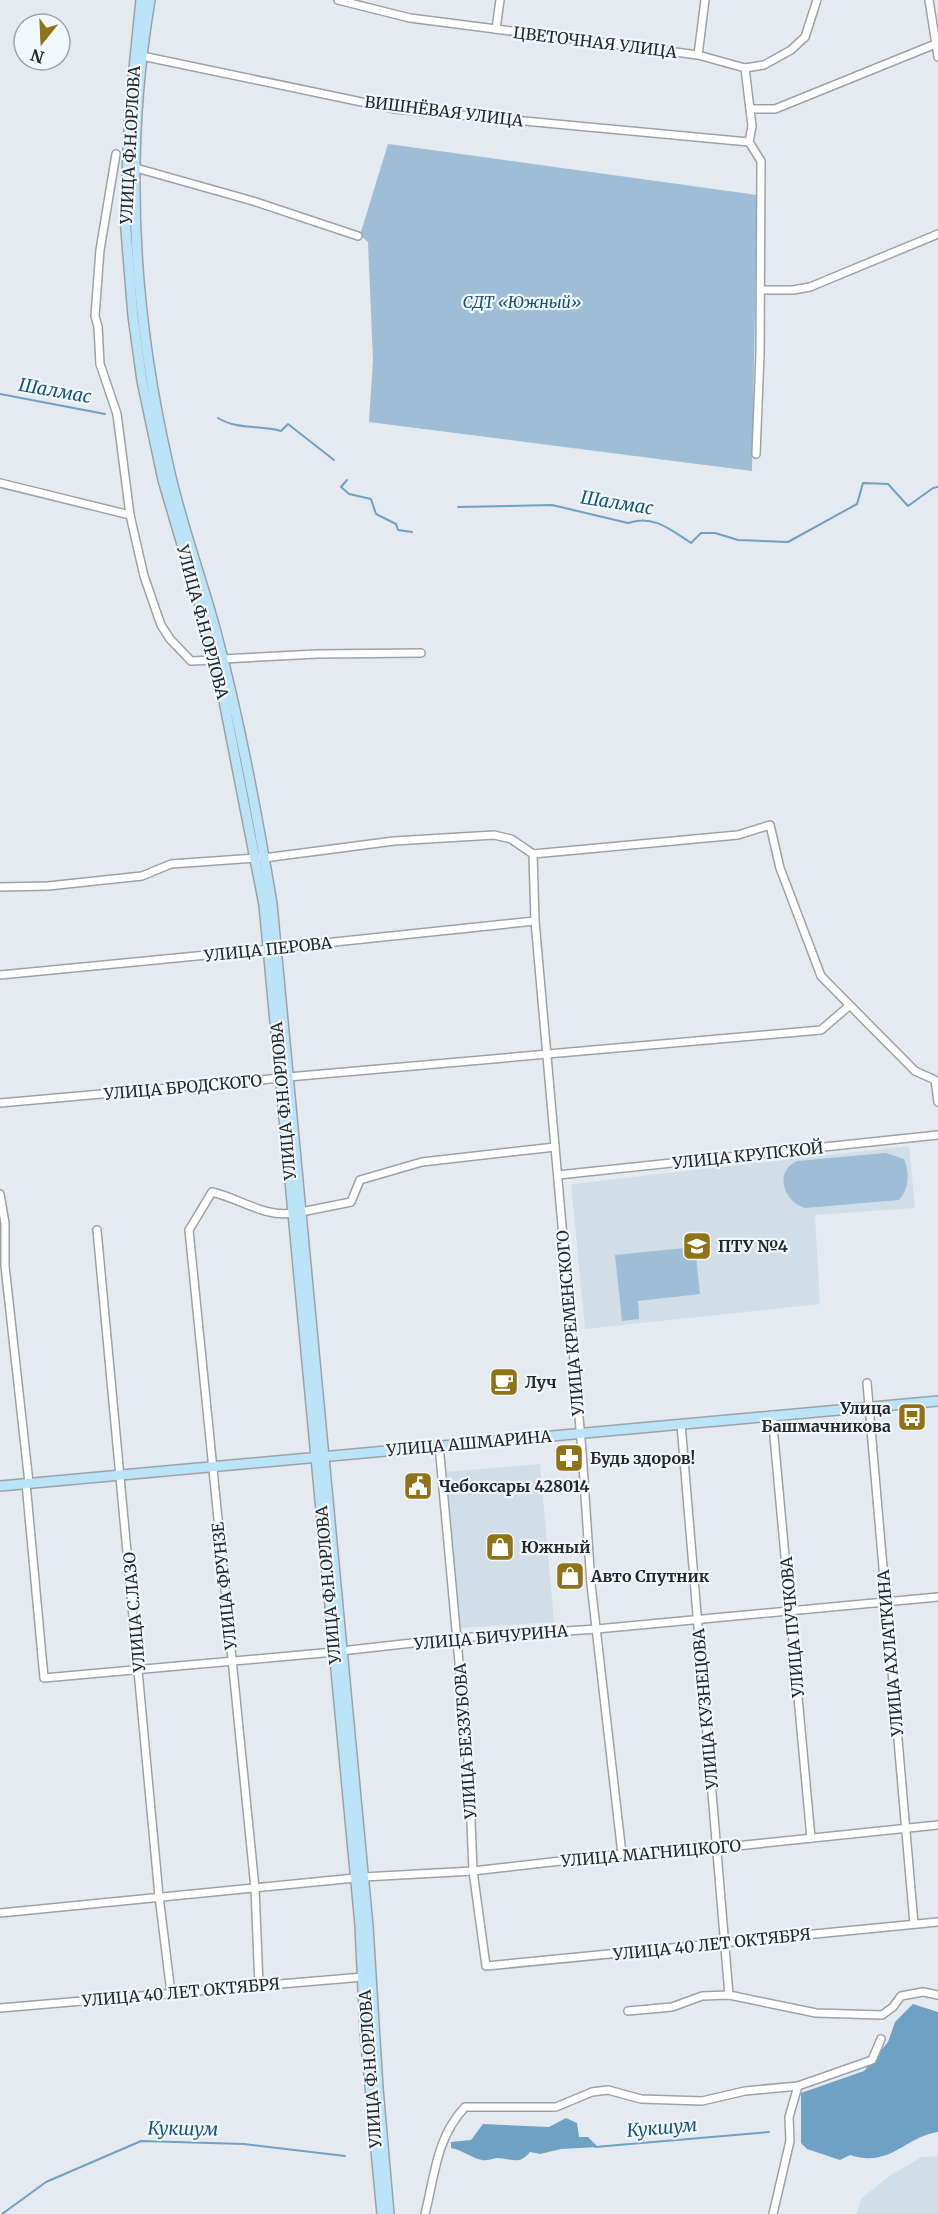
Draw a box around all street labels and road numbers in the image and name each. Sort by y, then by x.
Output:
street label: ЦВЕТОЧНАЯ УЛИЦА [512,22,679,62]
street label: УЛИЦА Ф.Н.ОРЛОВА [116,64,144,226]
street label: ВИШНЁВАЯ УЛИЦА [364,91,525,131]
street label: УЛИЦА Ф.Н.ОРЛОВА [173,542,233,702]
street label: УЛИЦА ПЕРОВА [202,932,334,966]
street label: УЛИЦА Ф.Н.ОРЛОВА [266,1020,300,1182]
street label: УЛИЦА БРОДСКОГО [102,1070,263,1104]
street label: УЛИЦА КРУПСКОЙ [671,1137,824,1173]
street label: УЛИЦА КРЕМЕНСКОГО [552,1229,588,1418]
street label: УЛИЦА АШМАРИНА [385,1426,553,1460]
street label: УЛИЦА Ф.Н.ОРЛОВА [311,1504,345,1666]
street label: УЛИЦА ФРУНЗЕ [207,1520,241,1652]
street label: УЛИЦА С.ЛАЗО [119,1551,149,1674]
street label: УЛИЦА ПУЧКОВА [776,1555,808,1699]
street label: УЛИЦА АХЛАТКИНА [873,1568,907,1738]
street label: УЛИЦА БИЧУРИНА [412,1620,570,1654]
street label: УЛИЦА КУЗНЕЦОВА [688,1627,722,1791]
street label: УЛИЦА БЕЗЗУБОВА [450,1662,480,1821]
street label: УЛИЦА МАГНИЦКОГО [559,1835,742,1871]
street label: УЛИЦА 40 ЛЕТ ОКТЯБРЯ [611,1924,812,1964]
street label: УЛИЦА 40 ЛЕТ ОКТЯБРЯ [80,1973,281,2011]
street label: УЛИЦА Ф.Н.ОРЛОВА [354,1988,386,2150]

